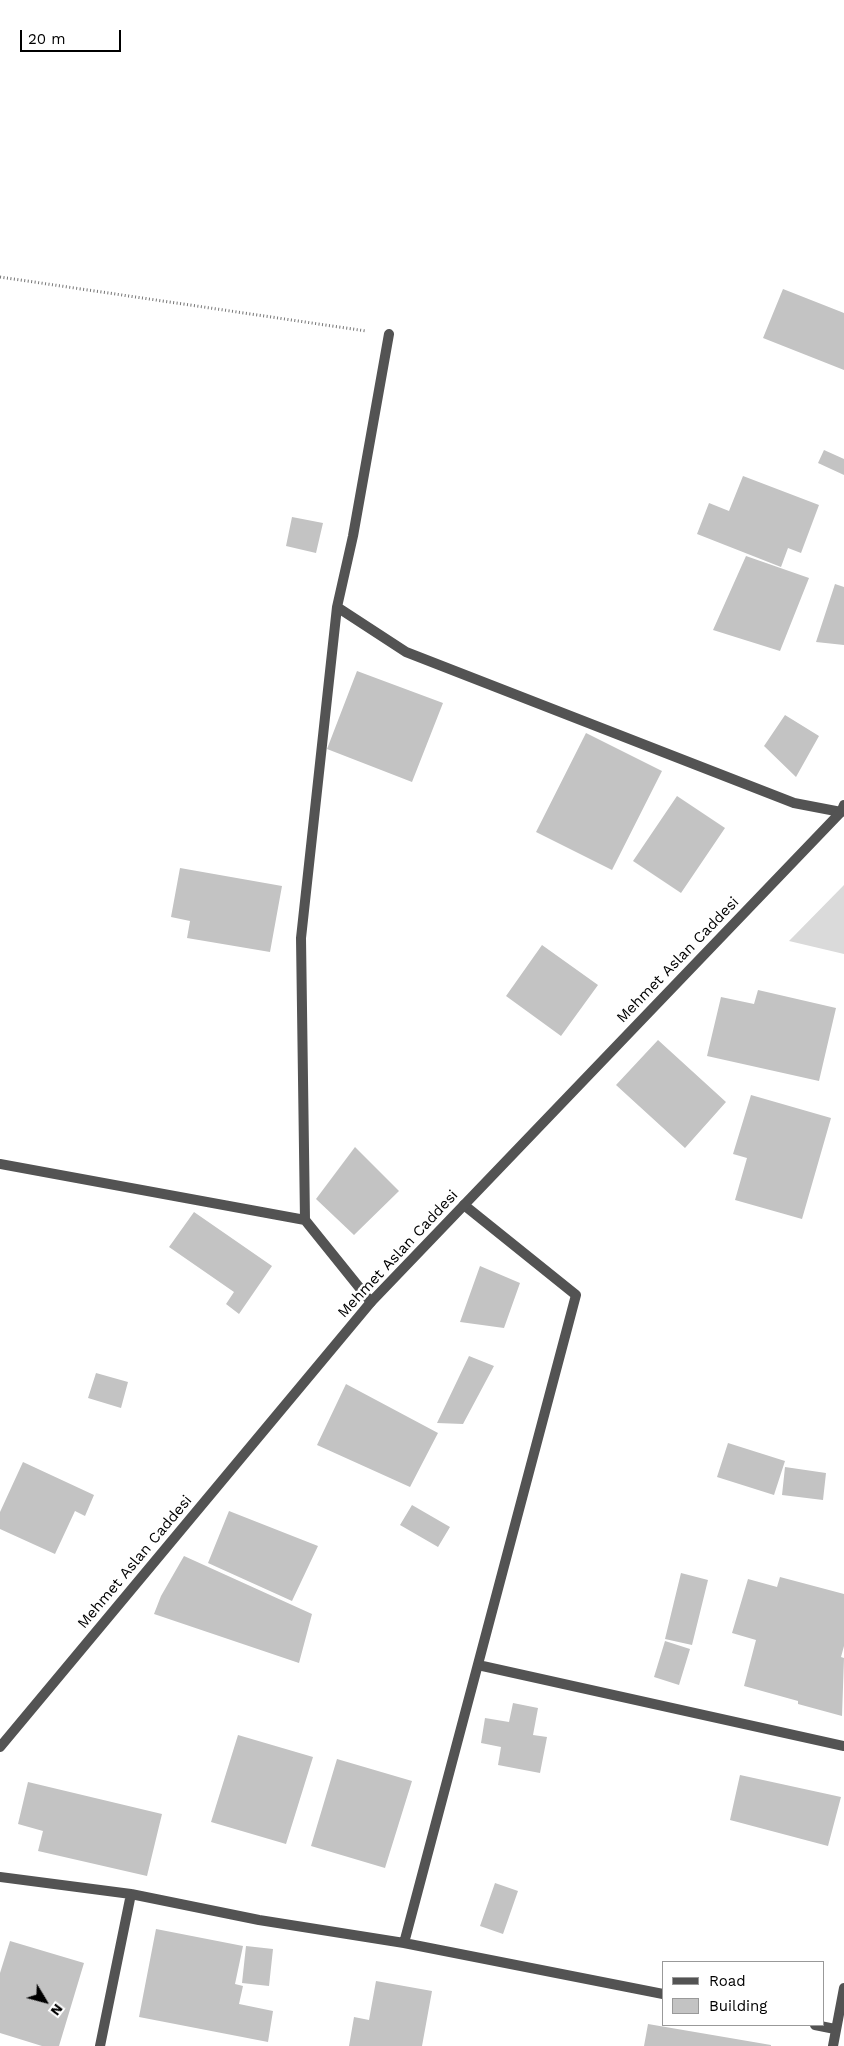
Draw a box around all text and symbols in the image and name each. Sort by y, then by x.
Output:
scale bar [22,20,124,52]
text: 20 m [28,30,66,48]
street label: Mehmet Aslan Caddesi [613,893,743,1027]
street label: Mehmet Aslan Caddesi [334,1186,462,1322]
street label: Mehmet Aslan Caddesi [74,1492,196,1632]
legend [662,1961,824,2026]
text: Road [709,1972,746,1990]
north arrow [20,1976,70,2026]
text: Building [709,1997,767,2015]
text: N [47,2001,66,2019]

